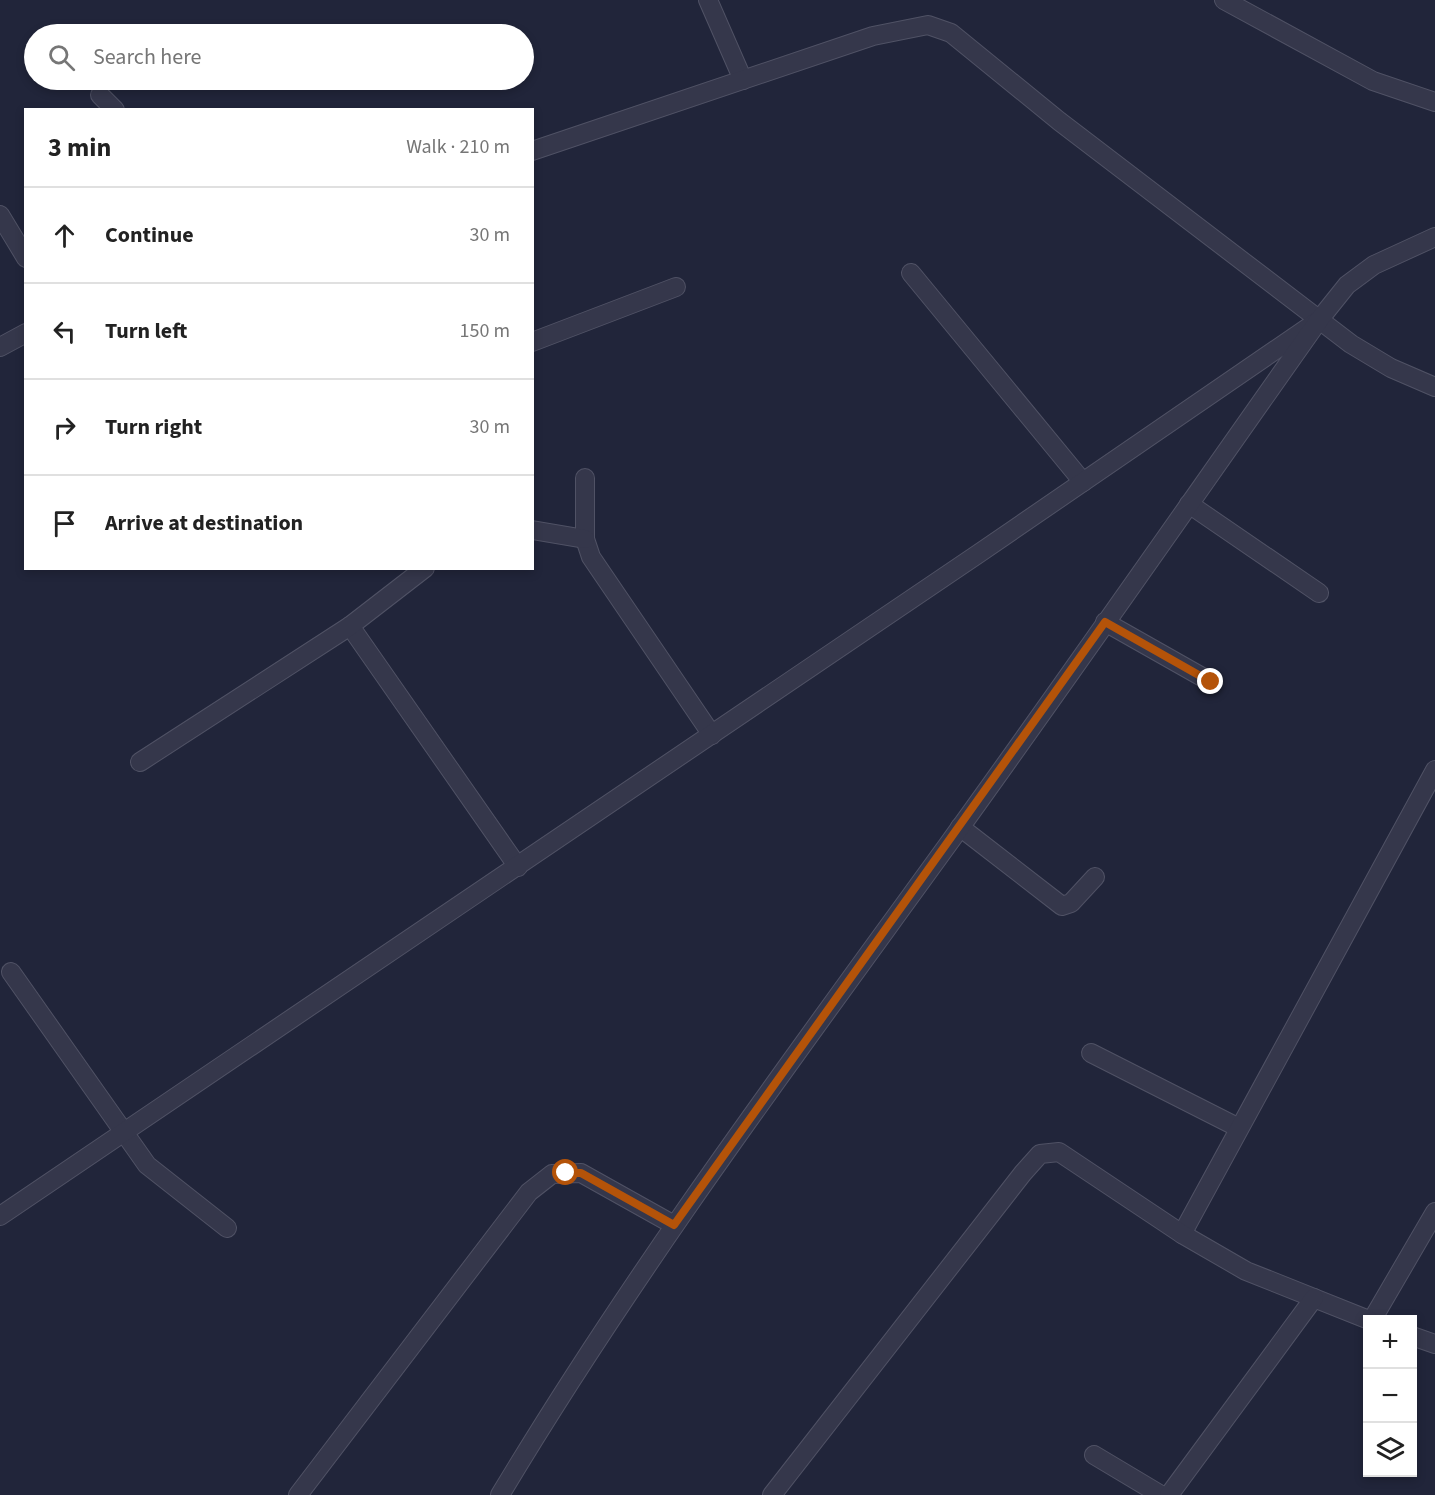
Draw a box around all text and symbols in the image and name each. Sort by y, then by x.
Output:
search box [24,24,534,90]
icon: search [45,41,78,74]
text: Search here [93,41,201,73]
text: 3 min [48,129,111,166]
text: Walk · 210 m [406,133,510,161]
icon: ahead [48,219,81,252]
text: Continue [105,219,194,251]
text: 30 m [470,221,510,249]
icon: left [48,315,81,348]
text: Turn left [105,315,187,347]
text: 150 m [460,317,510,345]
icon: right [48,411,81,444]
text: Turn right [105,411,202,443]
text: 30 m [470,413,510,441]
icon: arrive [48,507,81,540]
text: Arrive at destination [105,507,303,539]
route end [1197,668,1223,694]
route start [552,1159,578,1185]
map controls [1363,1315,1417,1477]
button: + [1363,1315,1417,1369]
button: − [1363,1369,1417,1423]
button: layers [1363,1423,1417,1477]

